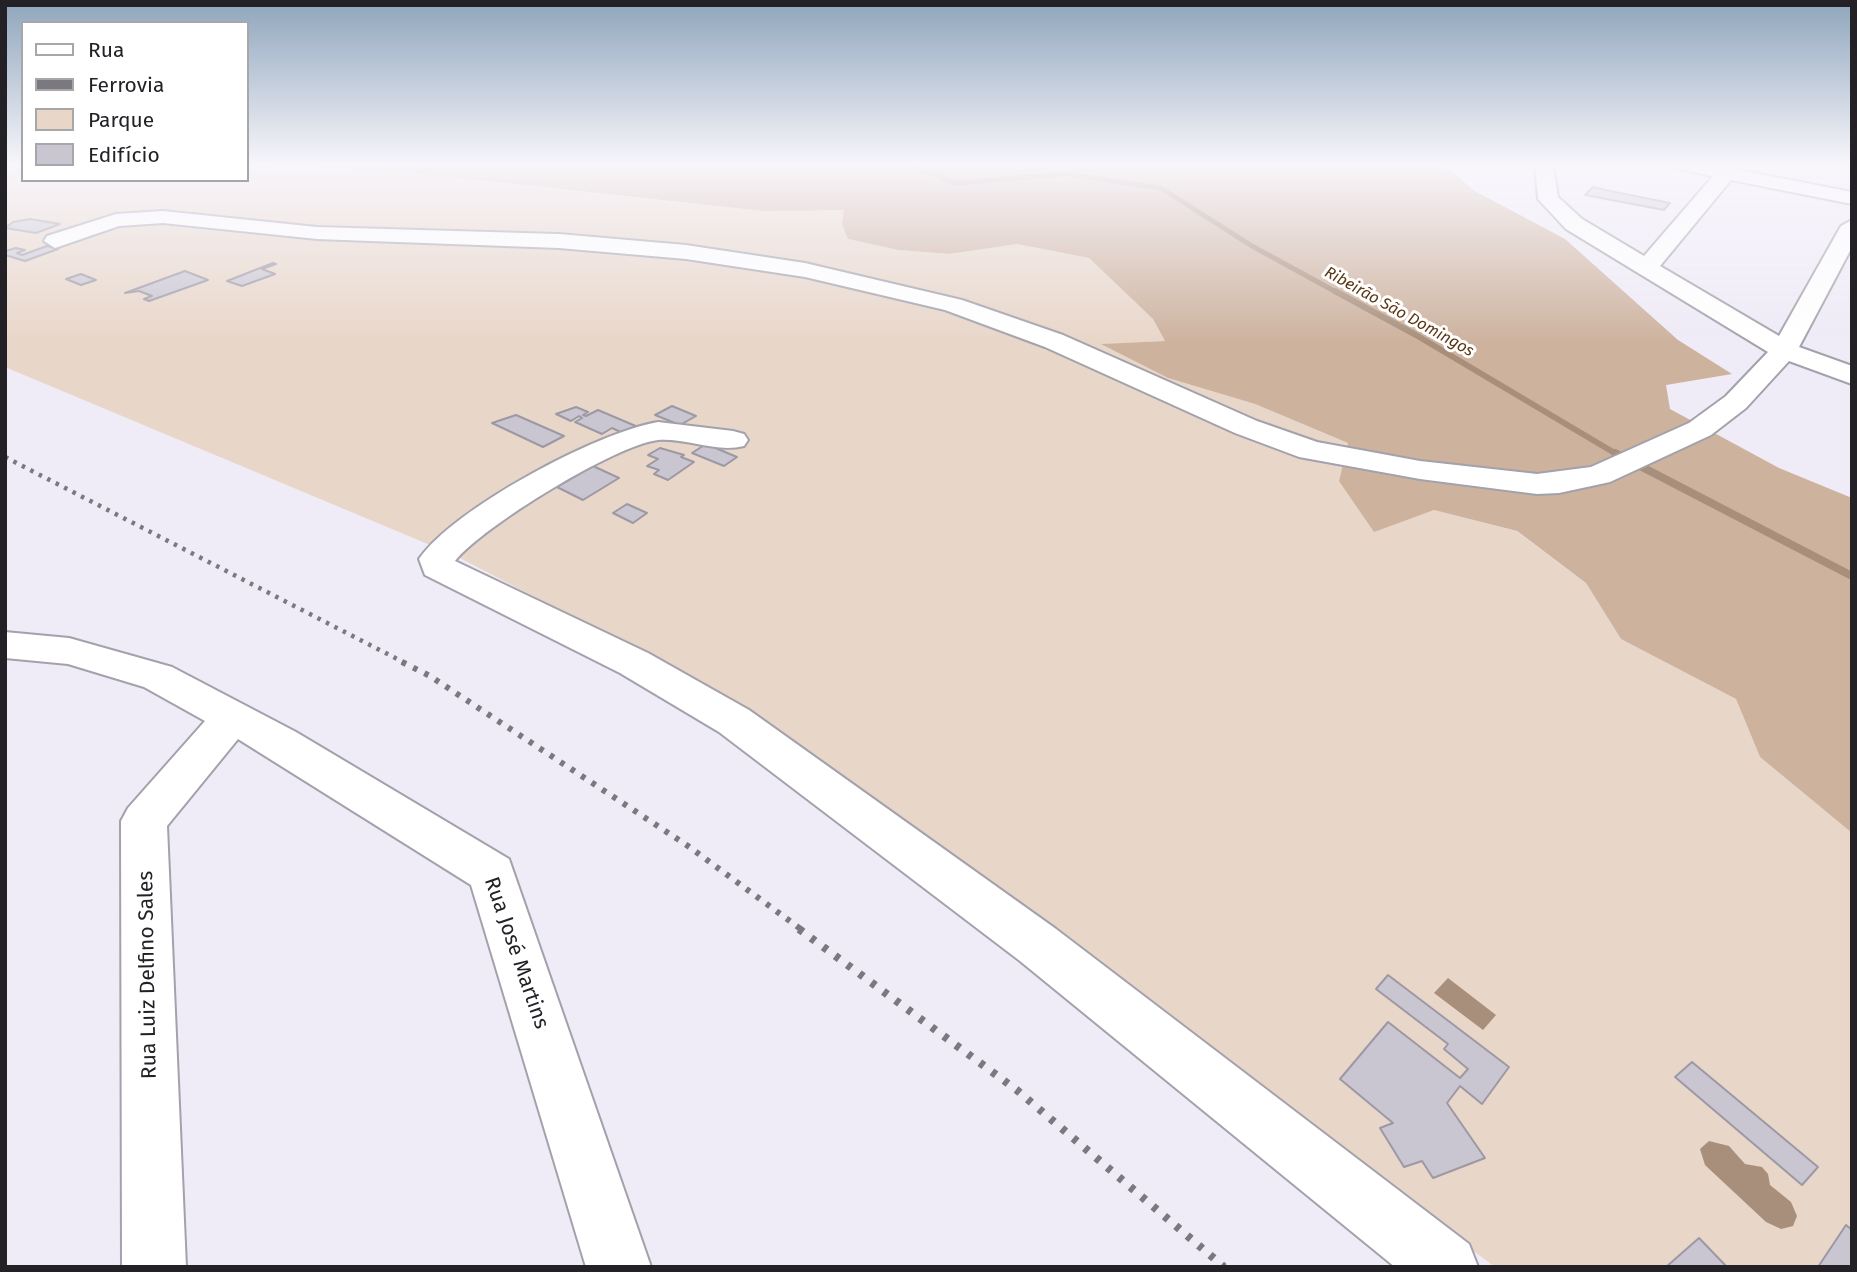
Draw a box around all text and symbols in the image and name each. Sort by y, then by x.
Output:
legend [21,21,248,182]
text: Rua [88,37,124,63]
text: Ferrovia [88,72,164,98]
text: Parque [88,107,154,133]
text: Edifício [88,142,160,168]
water label: Ribeirão São Domingos [1321,263,1477,361]
street label: Rua Luiz Delfino Sales [134,871,162,1079]
street label: Rua José Martins [478,874,554,1032]

